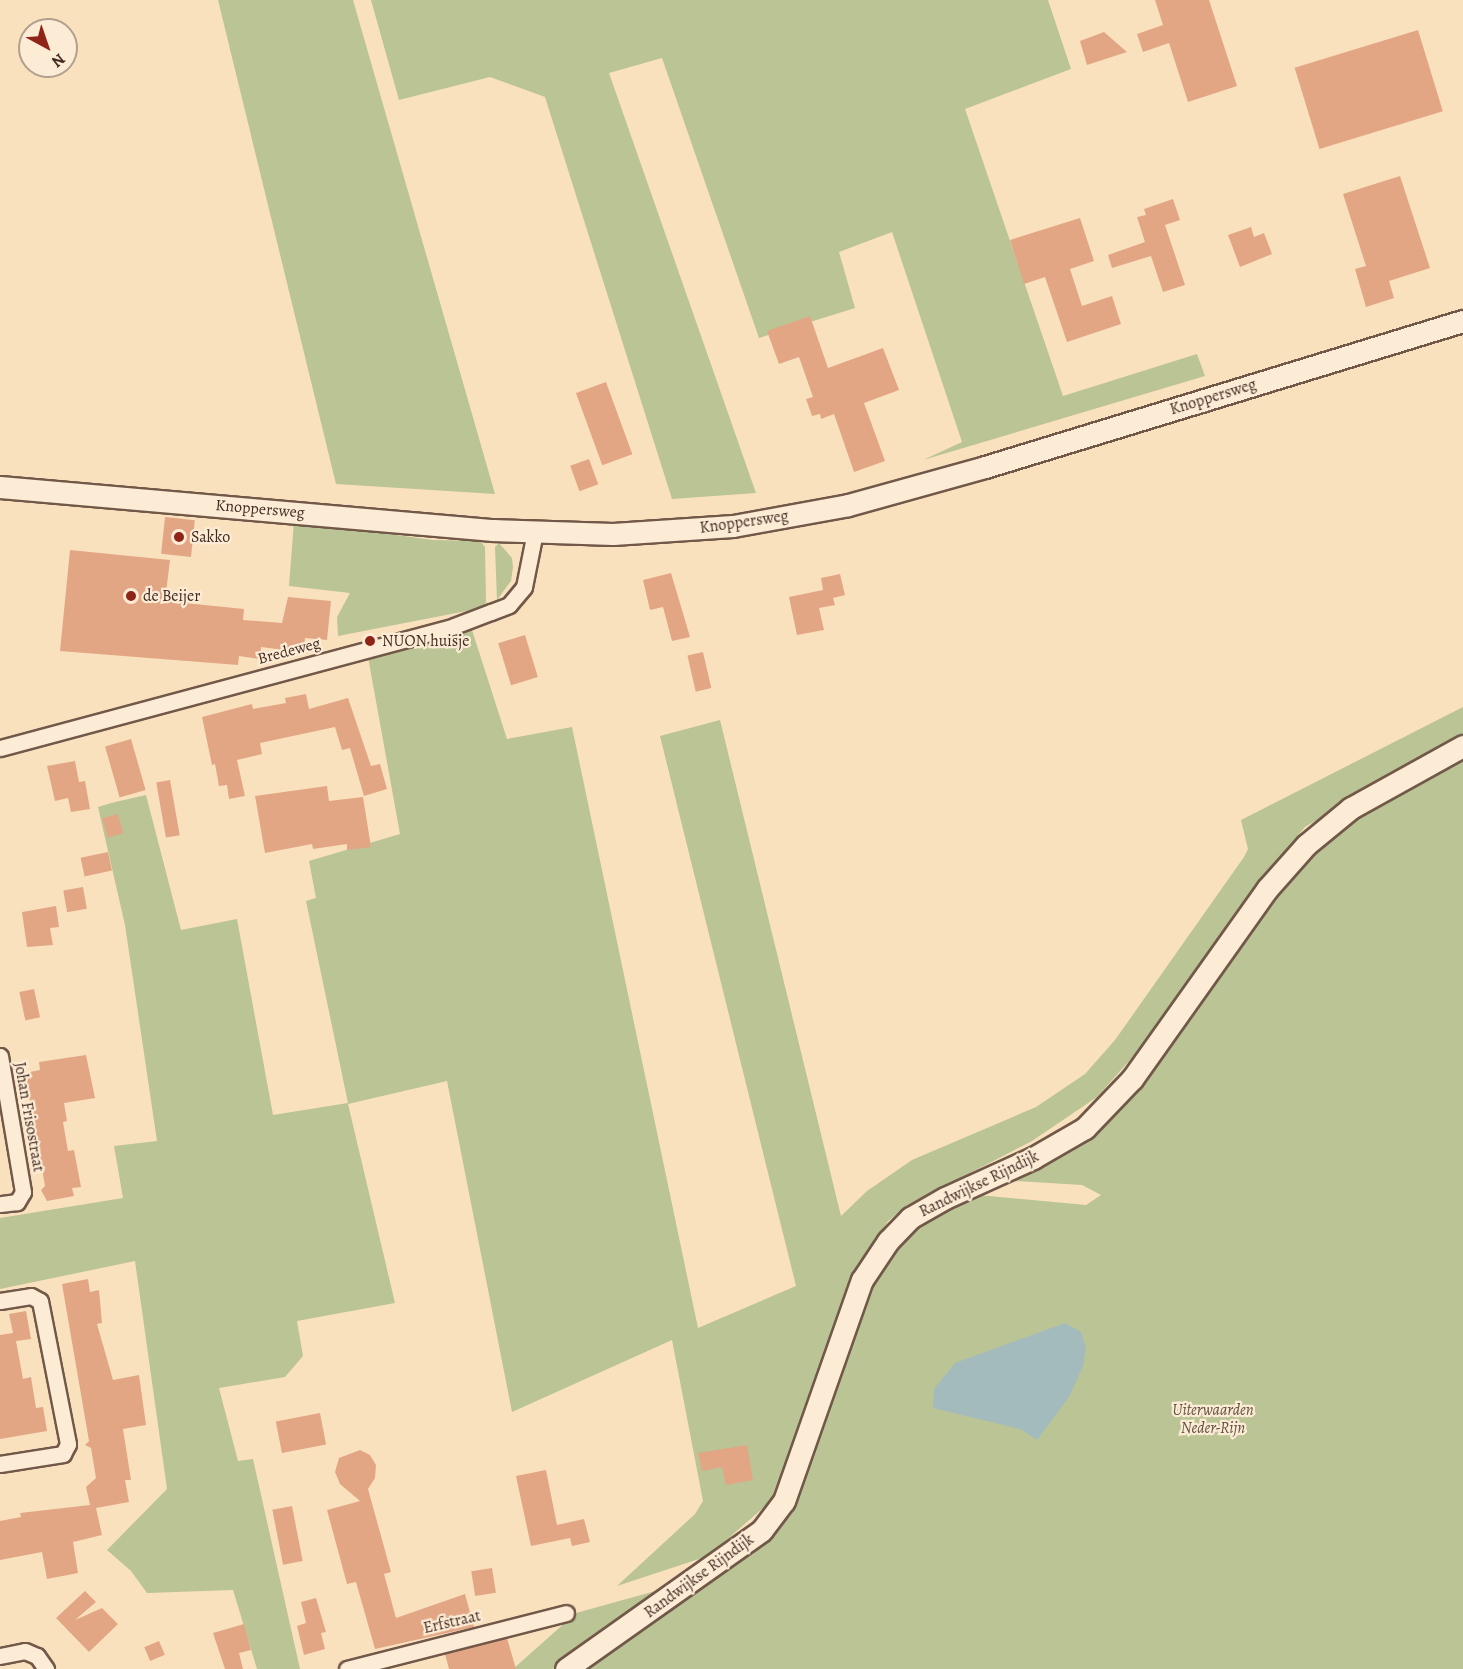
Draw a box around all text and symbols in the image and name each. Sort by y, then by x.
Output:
north arrow [18,18,78,78]
text: N [47,48,70,72]
street label: Knoppersweg [1167,375,1259,419]
street label: Knoppersweg [215,496,305,522]
street label: Knoppersweg [698,506,790,538]
place label: Sakko [191,527,230,547]
marker: Sakko [172,530,186,544]
place label: de Beijer [143,586,200,606]
marker: de Beijer [124,589,138,603]
place label: NUON huisje [382,631,469,651]
street label: Bredeweg [255,633,323,669]
marker: NUON huisje [363,634,377,648]
street label: Johan Frisostraat [10,1061,48,1173]
street label: Randwijkse Rijndijk [916,1147,1042,1221]
park label: Uiterwaarden Neder-Rijn [1172,1400,1254,1438]
street label: Randwijkse Rijndijk [640,1530,758,1622]
street label: Erfstraat [421,1606,483,1638]

